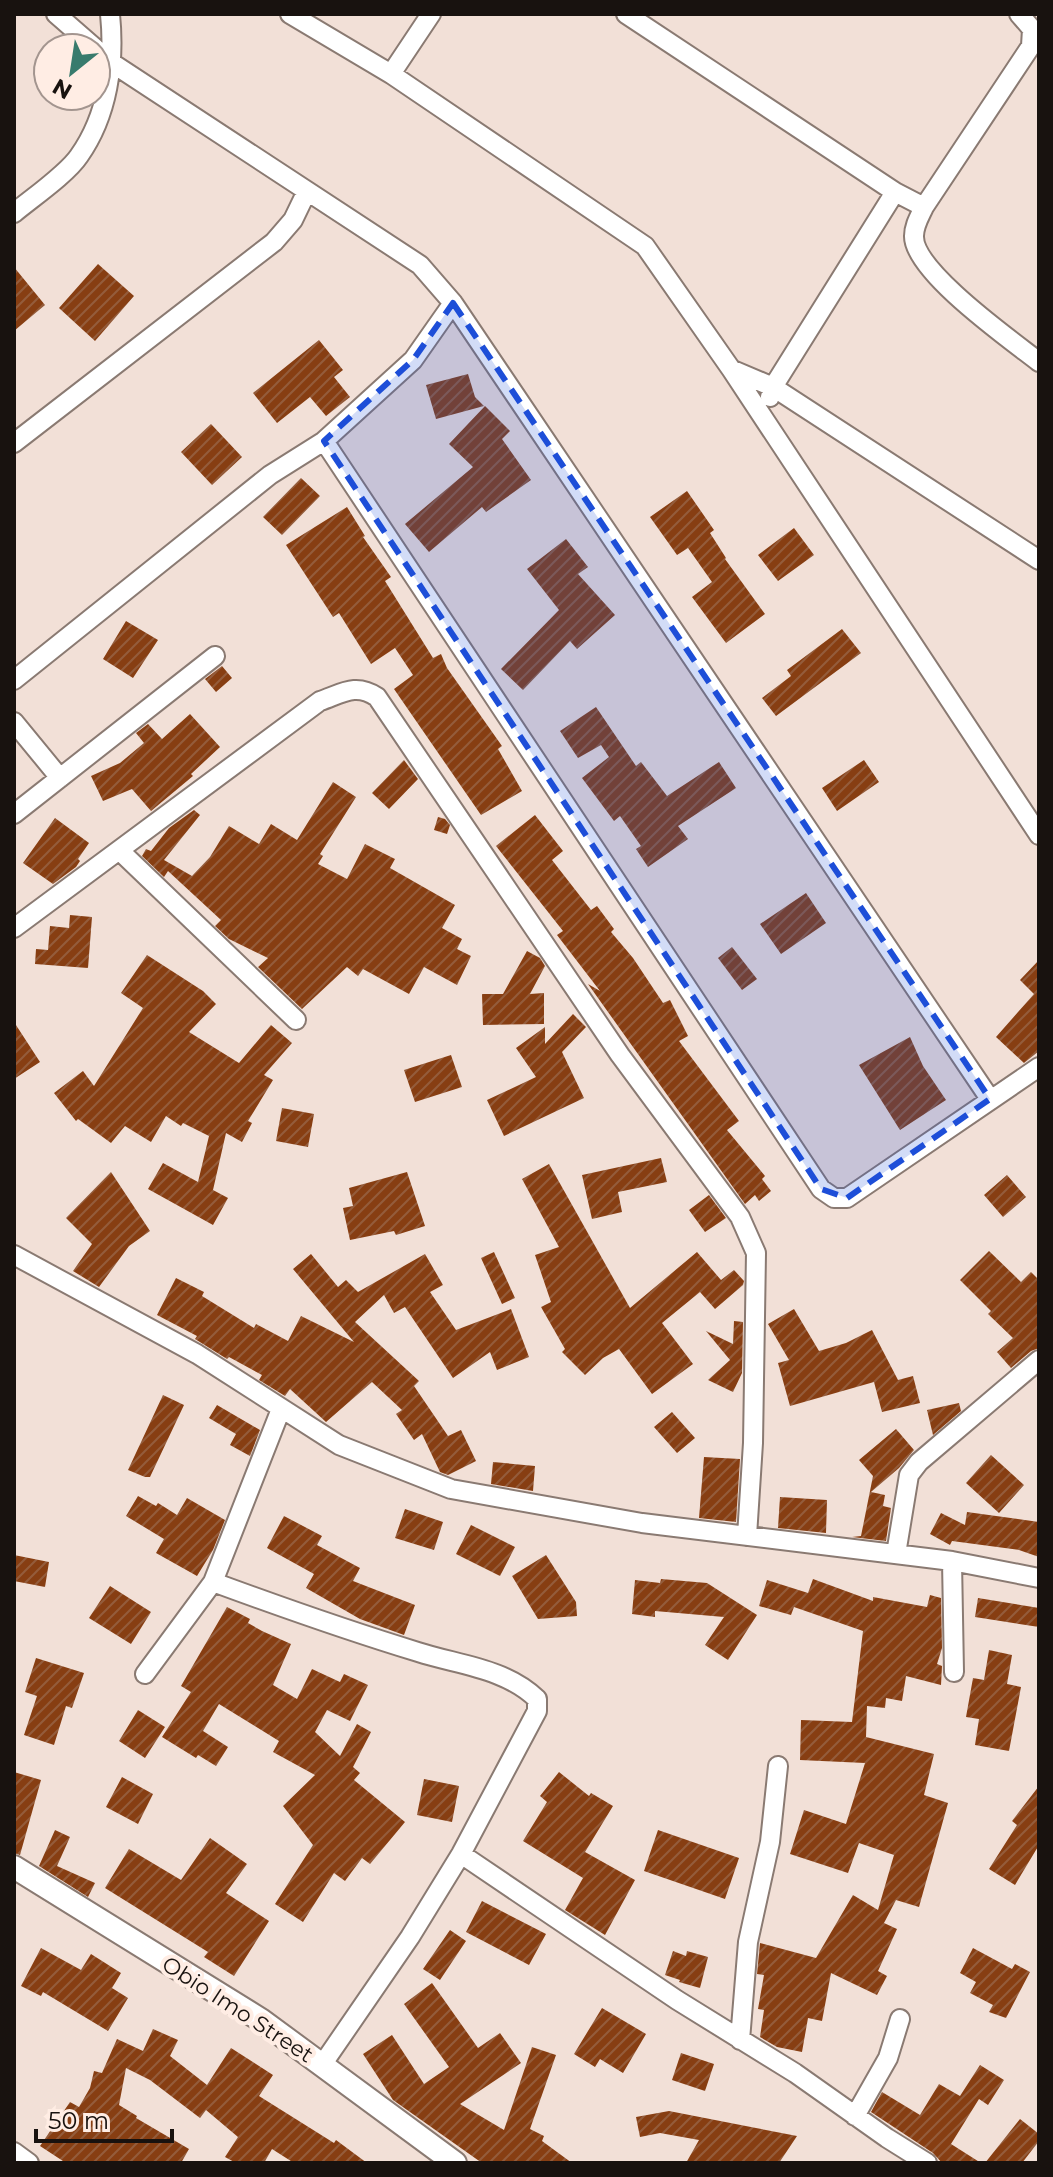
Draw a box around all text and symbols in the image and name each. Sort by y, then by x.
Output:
north arrow [32,32,112,112]
text: N [48,73,77,105]
street label: Obio Imo Street [157,1950,318,2068]
scale bar [36,2093,172,2143]
text: 50 m [48,2106,109,2135]

